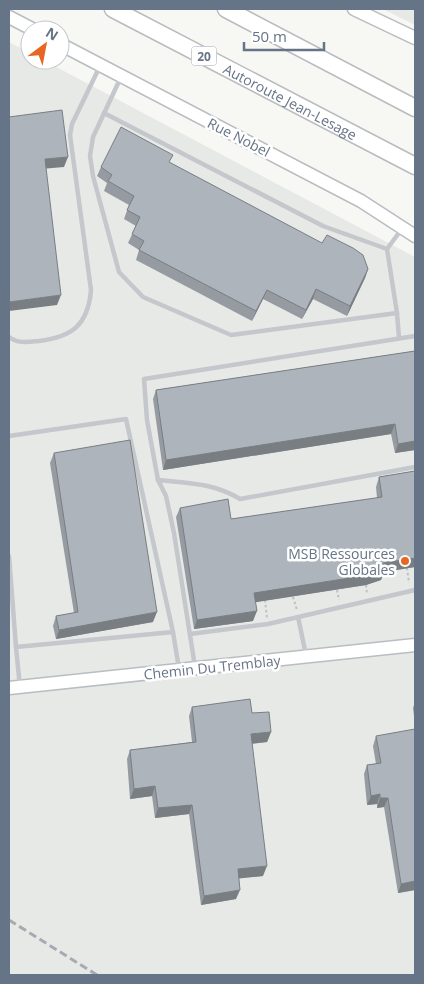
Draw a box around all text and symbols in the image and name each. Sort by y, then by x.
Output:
north arrow [20,20,70,70]
scale bar [244,20,324,52]
text: N [42,22,62,45]
text: 50 m [252,26,287,46]
road number: 20 [192,46,216,66]
street label: Autoroute Jean-Lesage [221,59,361,144]
street label: Rue Nobel [205,113,273,161]
place label: MSB Ressources Globales [288,544,395,579]
marker: MSB Ressources Globales [399,555,411,567]
street label: Chemin Du Tremblay [143,650,282,684]

